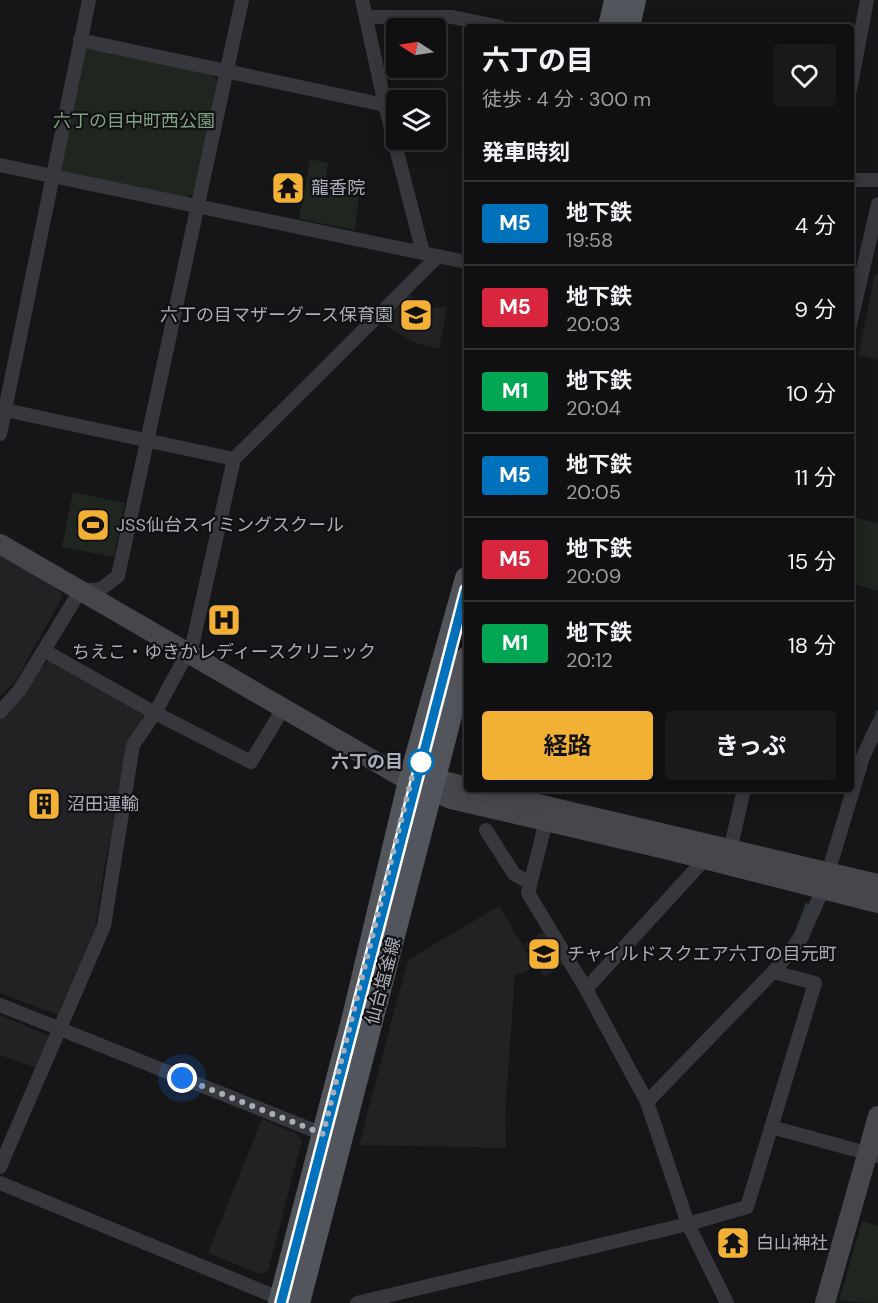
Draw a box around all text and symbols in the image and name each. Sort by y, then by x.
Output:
north arrow [386,18,446,78]
map controls [386,18,446,150]
text: 六丁の目 [482,42,594,79]
button: heart [773,44,836,107]
text: 徒歩 · 4 分 · 300 m [482,86,651,112]
button: layers [386,90,446,150]
park label: 六丁の目中町西公園 [53,109,215,133]
text: 発車時刻 [482,138,570,167]
temple icon: 龍香院 [270,170,306,206]
place label: 龍香院 [311,176,365,200]
text: 地下鉄 [566,198,632,227]
text: M5 [499,209,531,237]
text: 4 分 [795,211,836,240]
text: 19:58 [566,227,613,253]
text: 地下鉄 [566,282,632,311]
text: M5 [499,293,531,321]
text: 9 分 [794,295,836,324]
school or university icon: 六丁の目マザーグース保育園 [398,297,434,333]
place label: 六丁の目マザーグース保育園 [160,303,393,327]
text: 20:03 [566,311,621,337]
text: 地下鉄 [566,366,632,395]
text: M1 [502,377,528,405]
text: 10 分 [786,379,836,408]
text: 20:04 [566,395,621,421]
text: 地下鉄 [566,450,632,479]
text: M5 [499,461,531,489]
text: 11 分 [794,463,836,492]
text: 20:05 [566,479,621,505]
sports icon: JSS仙台スイミングスクール [75,507,111,543]
place label: JSS仙台スイミングスクール [116,513,344,537]
text: 地下鉄 [566,534,632,563]
text: M5 [499,545,531,573]
text: 15 分 [788,547,836,576]
text: 20:09 [566,563,621,589]
hospital icon: ちえこ・ゆきかレディースクリニック [206,602,242,638]
text: 地下鉄 [566,618,632,647]
text: M1 [502,629,528,657]
text: 18 分 [788,631,836,660]
place label: ちえこ・ゆきかレディースクリニック [72,640,376,664]
text: 20:12 [566,647,613,673]
button: 経路 [482,711,653,780]
button: きっぷ [665,711,836,780]
marker: 六丁の目 [408,749,434,775]
place label: 六丁の目 [331,750,403,774]
building icon: 沼田運輸 [26,786,62,822]
place label: 沼田運輸 [67,792,139,816]
street label: 仙台塩釜線 [360,934,406,1028]
school or university icon: チャイルドスクエア六丁の目元町 [526,936,562,972]
place label: チャイルドスクエア六丁の目元町 [567,942,837,966]
your location [167,1063,197,1093]
temple icon: 白山神社 [715,1225,751,1261]
place label: 白山神社 [756,1231,828,1255]

